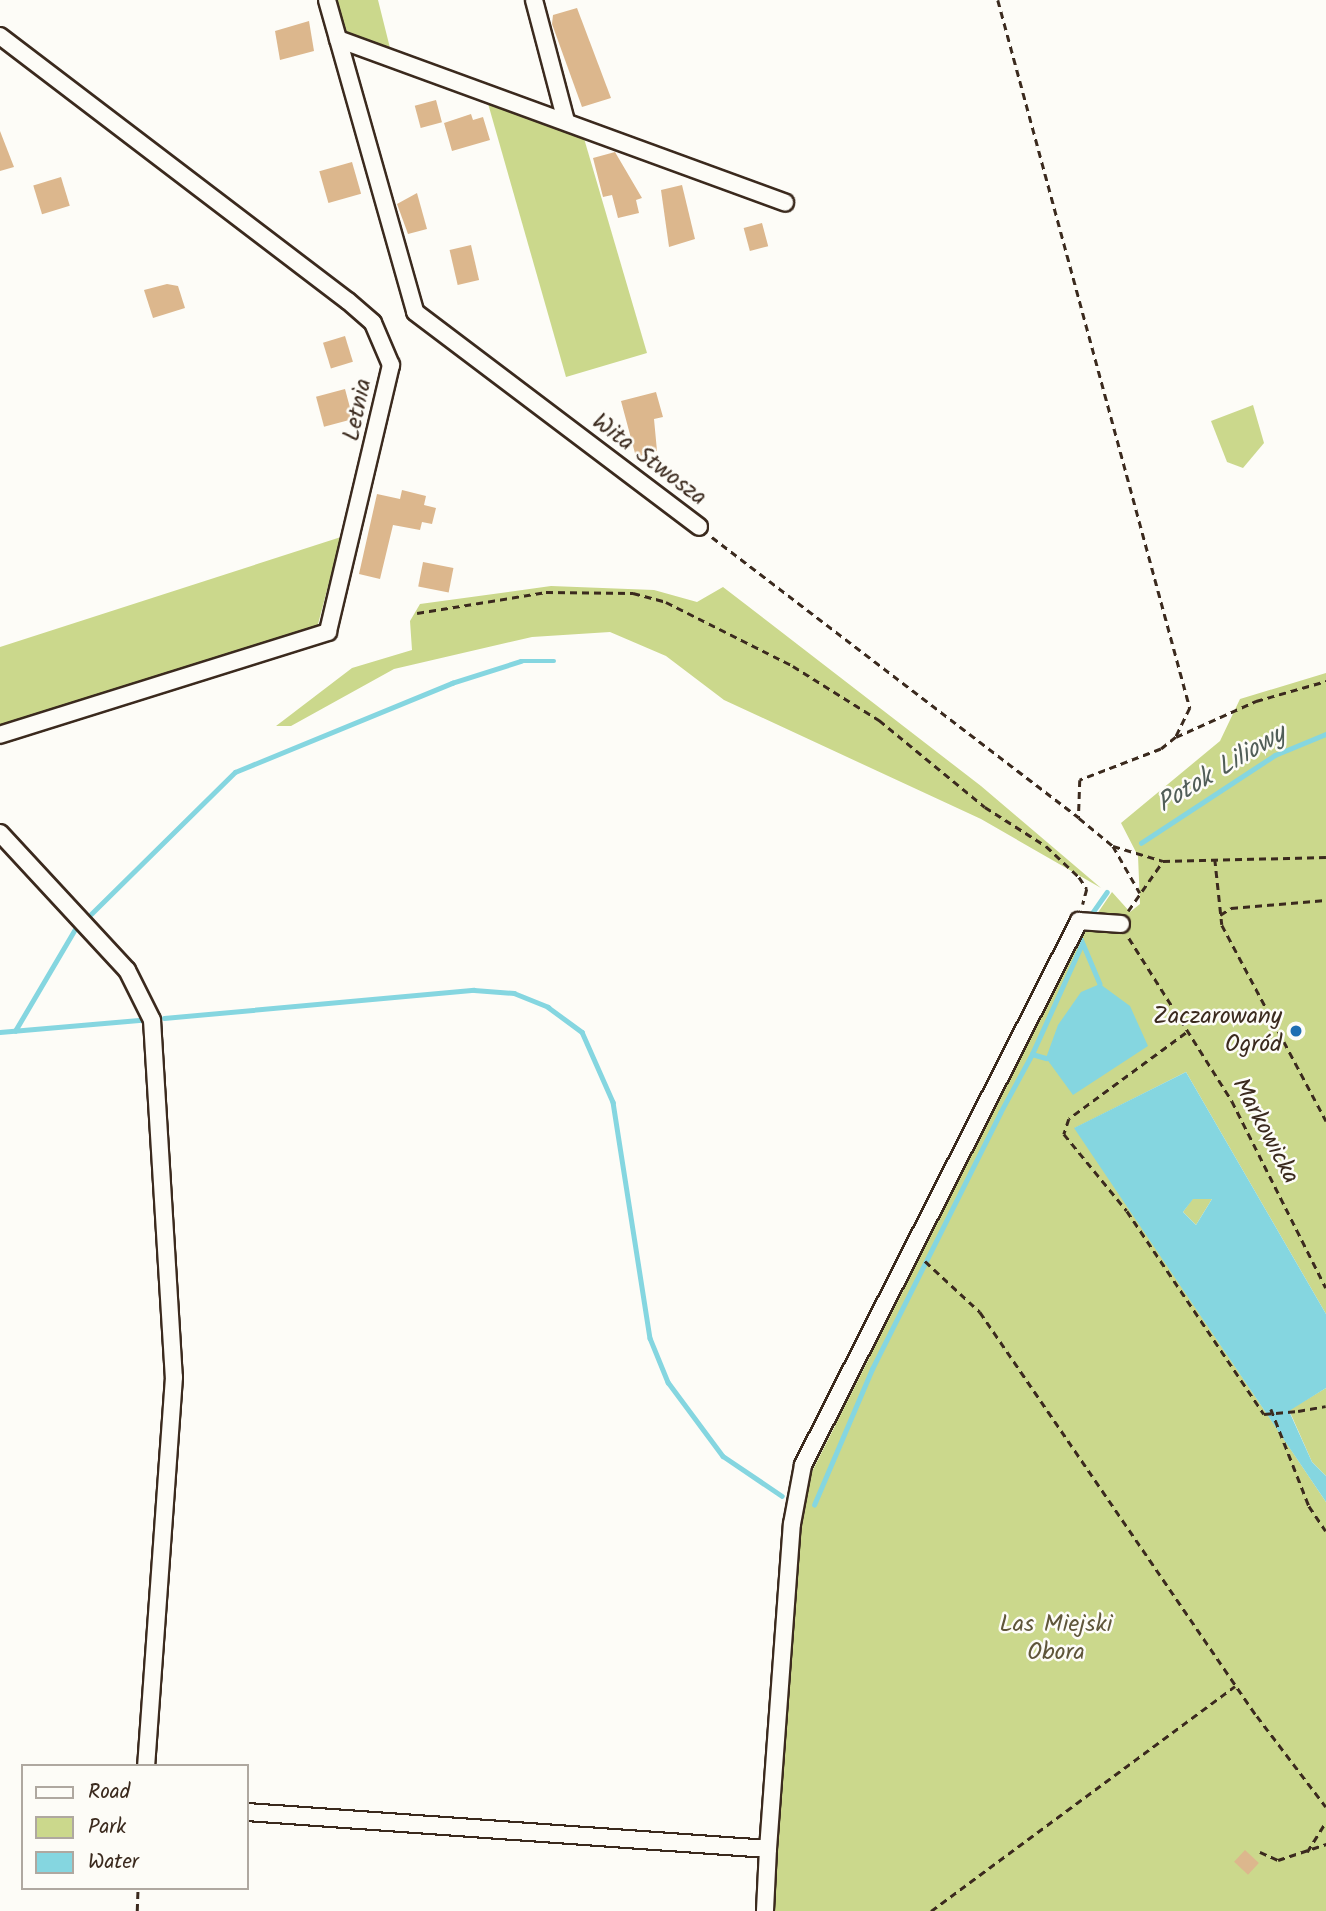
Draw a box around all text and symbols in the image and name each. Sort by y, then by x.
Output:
street label: Letnia [337,376,379,444]
street label: Wita Stwosza [586,408,712,512]
water label: Potok Liliowy [1152,719,1292,821]
place label: Zaczarowany Ogród [1153,1003,1282,1059]
marker: Zaczarowany Ogród [1288,1023,1304,1039]
street label: Markowicka [1225,1073,1305,1189]
park label: Las Miejski Obora [1000,1611,1112,1667]
legend [21,1764,248,1890]
text: Road [88,1776,130,1809]
text: Park [88,1811,126,1844]
text: Water [88,1846,139,1879]

